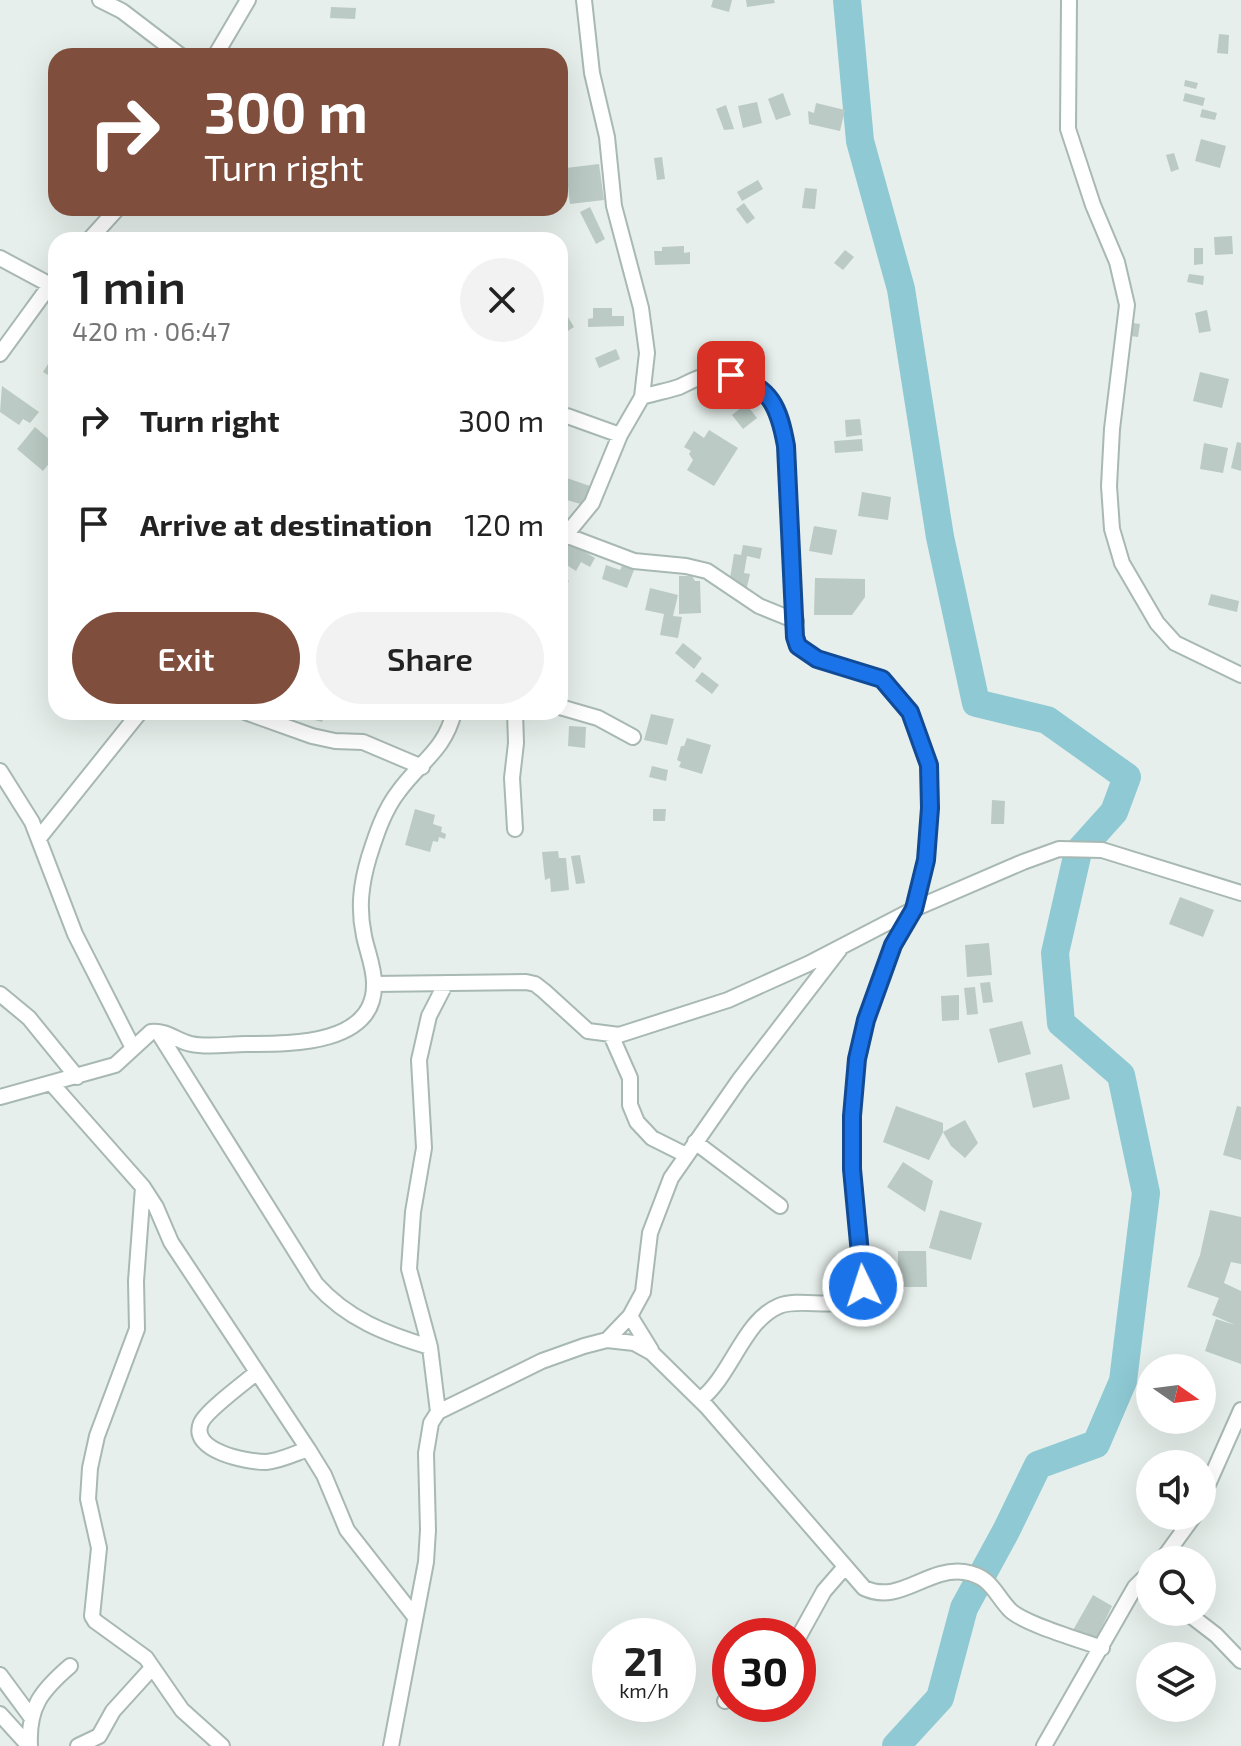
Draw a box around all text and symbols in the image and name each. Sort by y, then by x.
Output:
text: 300 m [204,77,368,144]
icon: right [72,80,176,184]
text: Turn right [204,145,364,188]
text: 1 min [72,256,186,314]
button: close [460,258,544,342]
text: 420 m · 06:47 [72,315,231,346]
pin [697,341,765,409]
icon: arrive [709,353,753,397]
icon: right [72,398,116,442]
text: Turn right [140,402,280,438]
text: 300 m [458,402,544,438]
icon: arrive [72,502,116,546]
text: Arrive at destination [140,506,432,542]
text: 120 m [464,506,544,542]
button: Exit [72,612,300,704]
button: Share [316,612,544,704]
position arrow [821,1244,905,1328]
north arrow [1136,1354,1216,1434]
map controls [1136,1354,1216,1722]
button: sound [1136,1450,1216,1530]
button: search [1136,1546,1216,1626]
speed limit sign: 30 [712,1618,816,1722]
text: 21 [624,1636,664,1684]
button: layers [1136,1642,1216,1722]
text: km/h [619,1678,669,1702]

